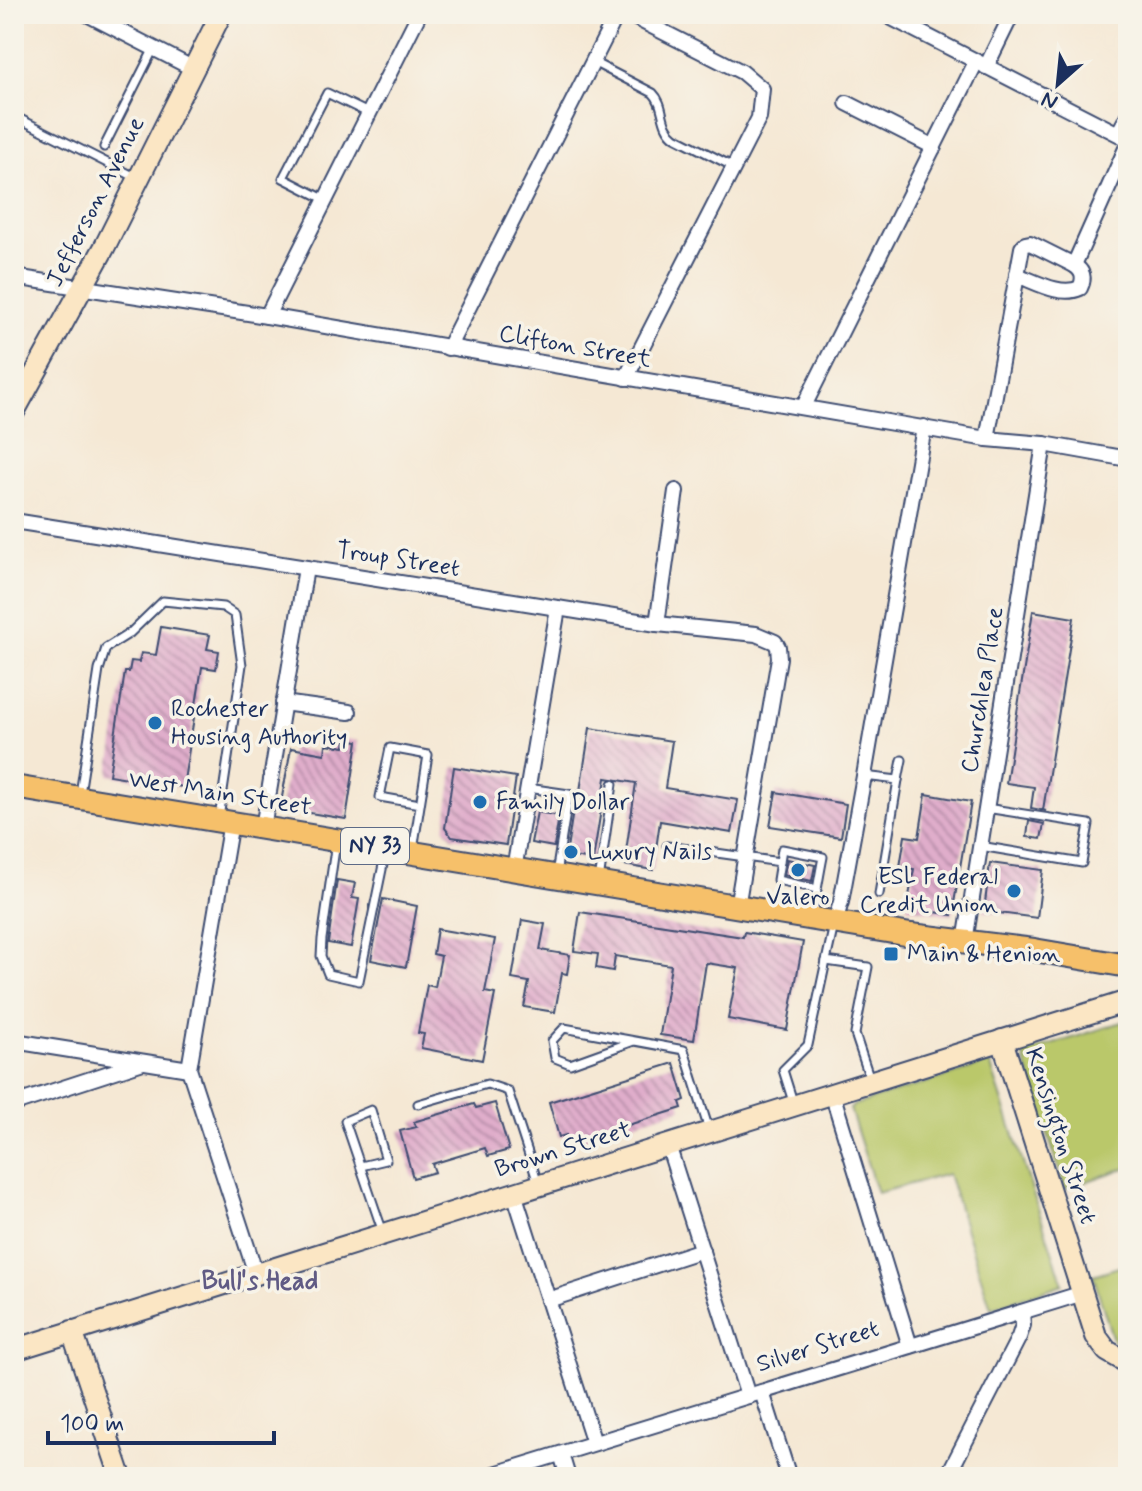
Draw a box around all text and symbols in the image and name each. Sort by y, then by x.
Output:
north arrow [1018,44,1098,124]
text: N [1037,84,1063,116]
street label: Jefferson Avenue [40,111,152,292]
street label: Clifton Street [497,318,653,376]
street label: Troup Street [334,535,462,585]
street label: Churchlea Place [955,605,1011,775]
place label: Rochester Housing Authority [171,694,347,753]
marker: Rochester Housing Authority [146,714,164,732]
street label: West Main Street [126,764,314,824]
place label: Family Dollar [496,787,630,818]
marker: Family Dollar [471,793,489,811]
road number: NY 33 [341,828,409,864]
place label: Luxury Nails [587,837,712,868]
marker: Luxury Nails [562,843,580,861]
marker: Valero [789,861,807,879]
place label: ESL Federal Credit Union [860,862,998,921]
place label: Valero [766,882,830,913]
marker: ESL Federal Credit Union [1005,882,1023,900]
place label: Main & Henion [907,939,1061,970]
marker: Main & Henion [882,945,900,963]
street label: Kensington Street [1014,1044,1103,1229]
street label: Brown Street [491,1115,635,1185]
district label: Bull's Head [202,1265,318,1299]
street label: Silver Street [753,1314,883,1380]
scale bar [48,1395,274,1445]
text: 100 m [60,1409,124,1440]

